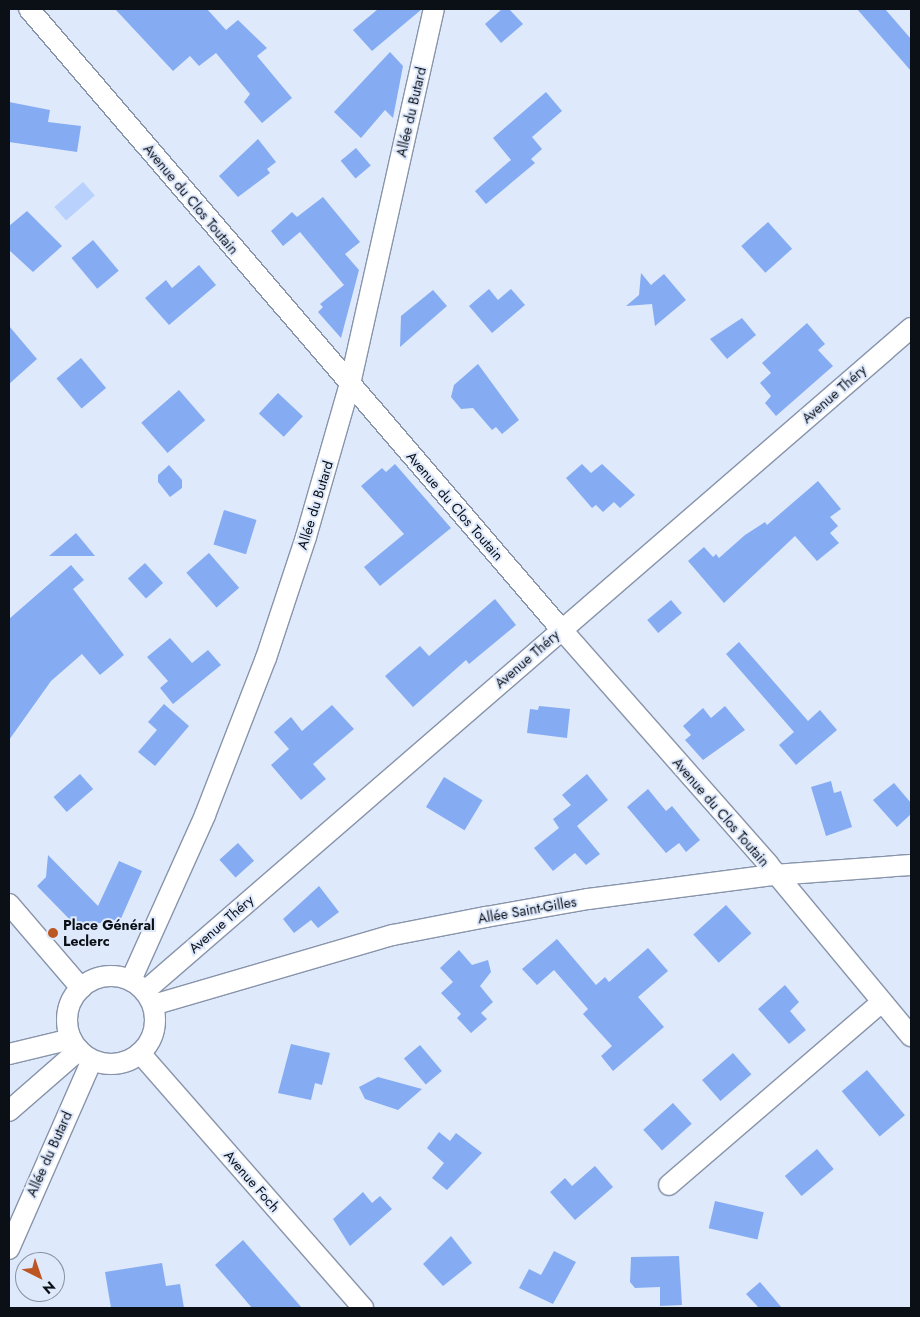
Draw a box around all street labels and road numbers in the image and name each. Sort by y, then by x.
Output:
street label: Allée du Butard [392,65,430,159]
street label: Avenue du Clos Toutain [140,140,242,258]
street label: Avenue Théry [798,361,870,427]
street label: Avenue du Clos Toutain [403,448,507,564]
street label: Allée du Butard [294,459,336,551]
street label: Avenue Théry [491,626,563,692]
street label: Avenue du Clos Toutain [669,754,773,870]
street label: Avenue Théry [185,891,257,957]
street label: Allée Saint-Gilles [476,893,578,927]
street label: Allée du Butard [23,1109,75,1199]
street label: Avenue Foch [221,1147,283,1215]

